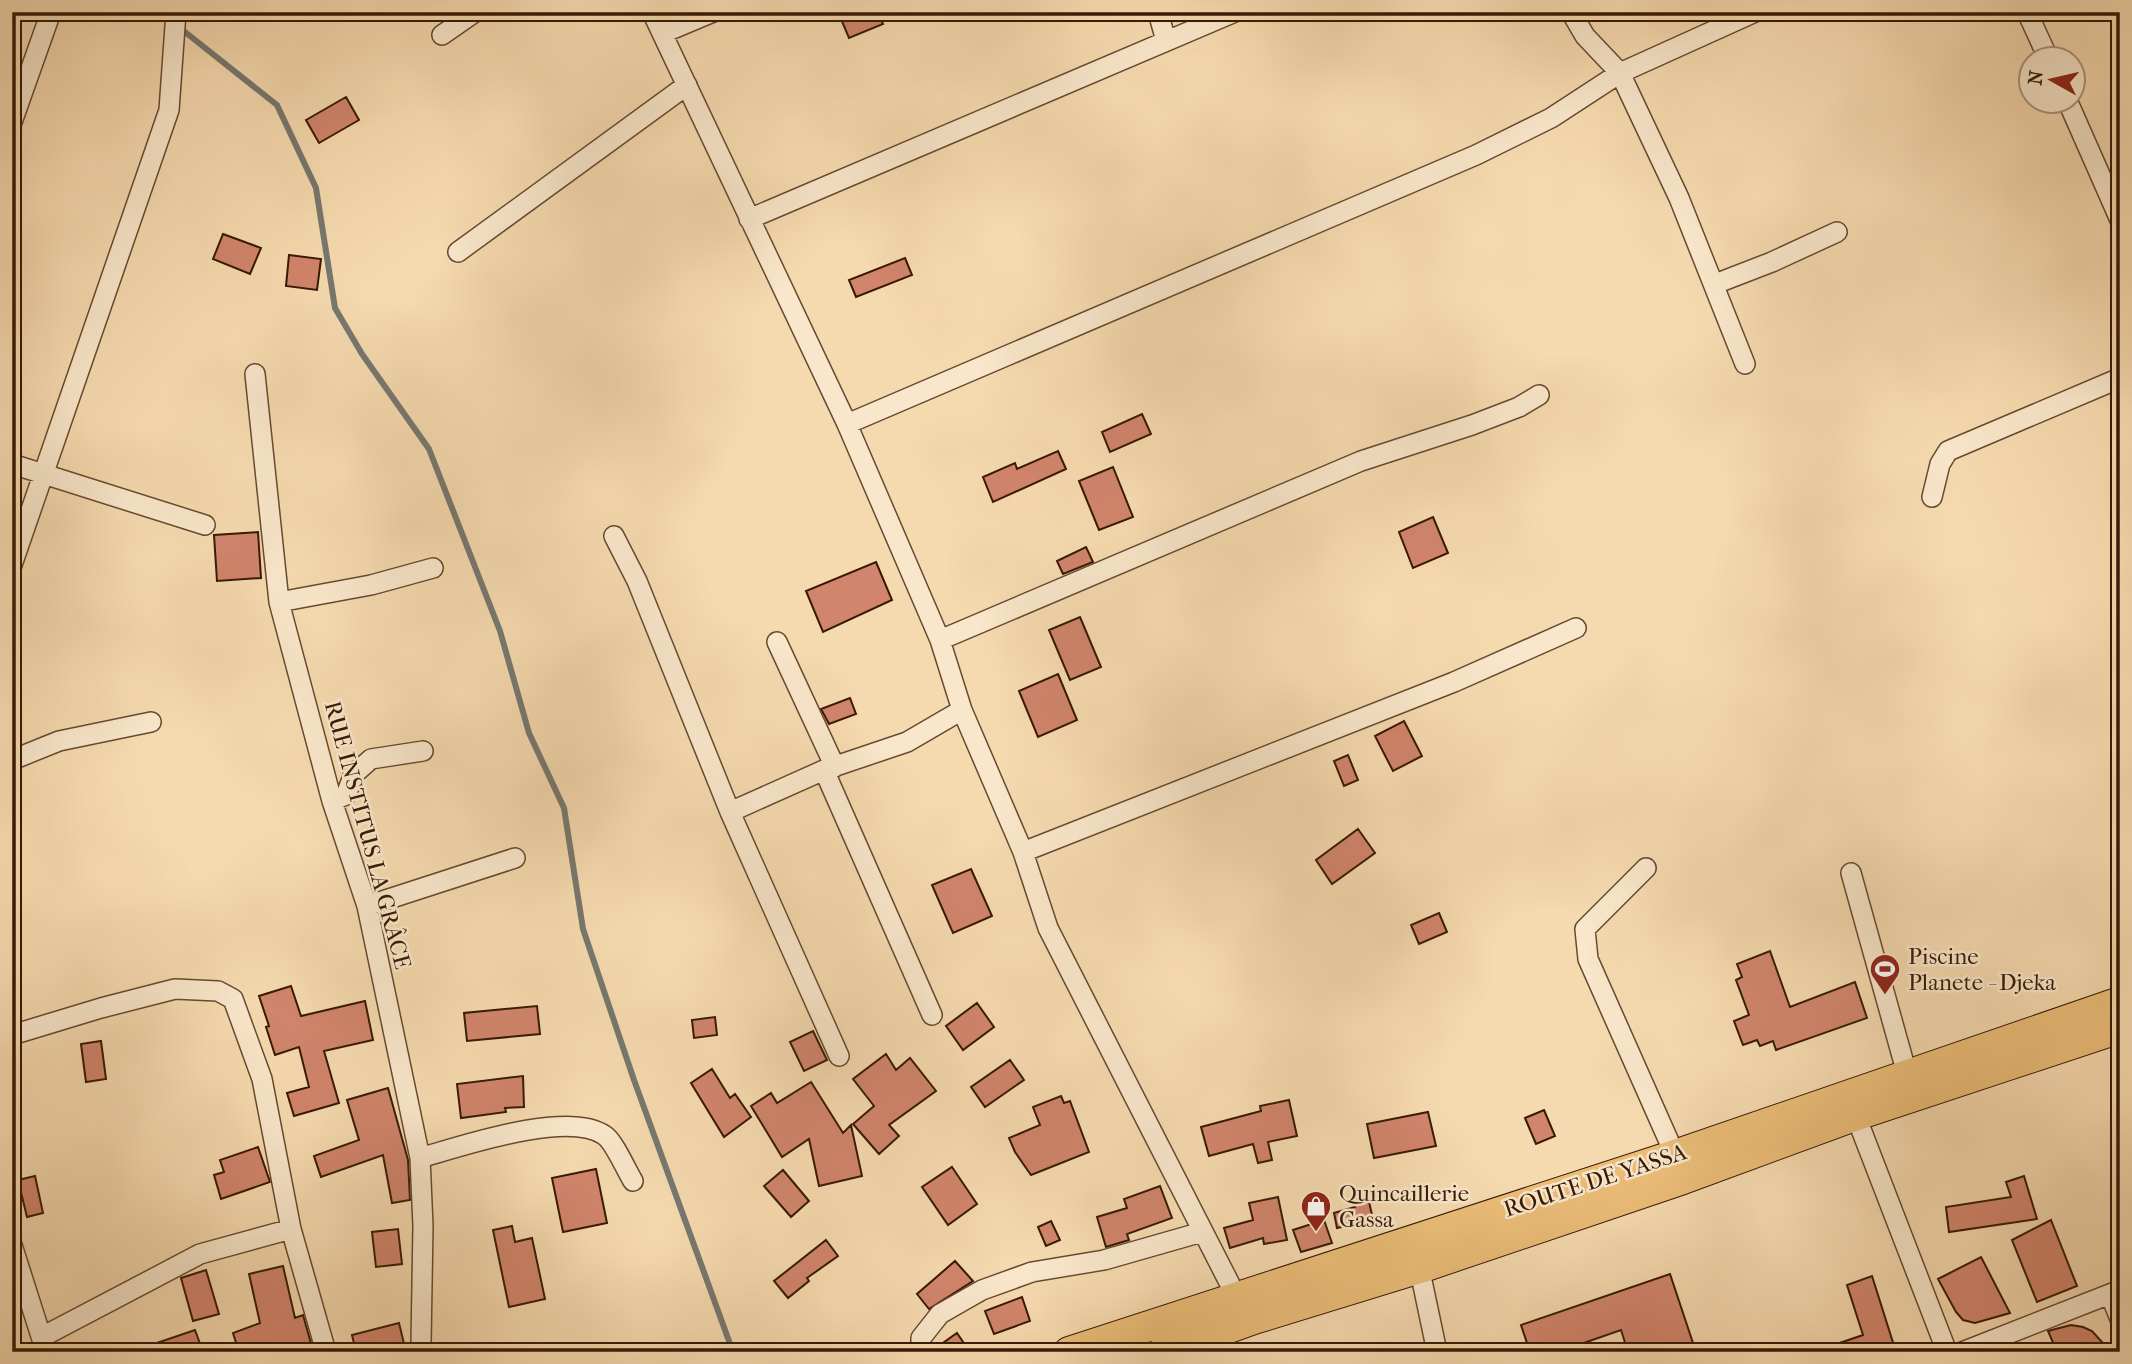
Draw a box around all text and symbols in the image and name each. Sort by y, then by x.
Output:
north arrow [2016,46,2086,116]
text: N [2024,69,2048,86]
street label: RUE INSTITUS LA GRÂCE [319,698,416,972]
place label: Piscine Planete - Djeka [1908,943,2056,996]
sports icon: Piscine Planete - Djeka [1868,952,1902,996]
street label: ROUTE DE YASSA [1500,1138,1691,1223]
place label: Quincaillerie Gassa [1339,1180,1469,1233]
shop icon: Quincaillerie Gassa [1299,1189,1333,1233]

